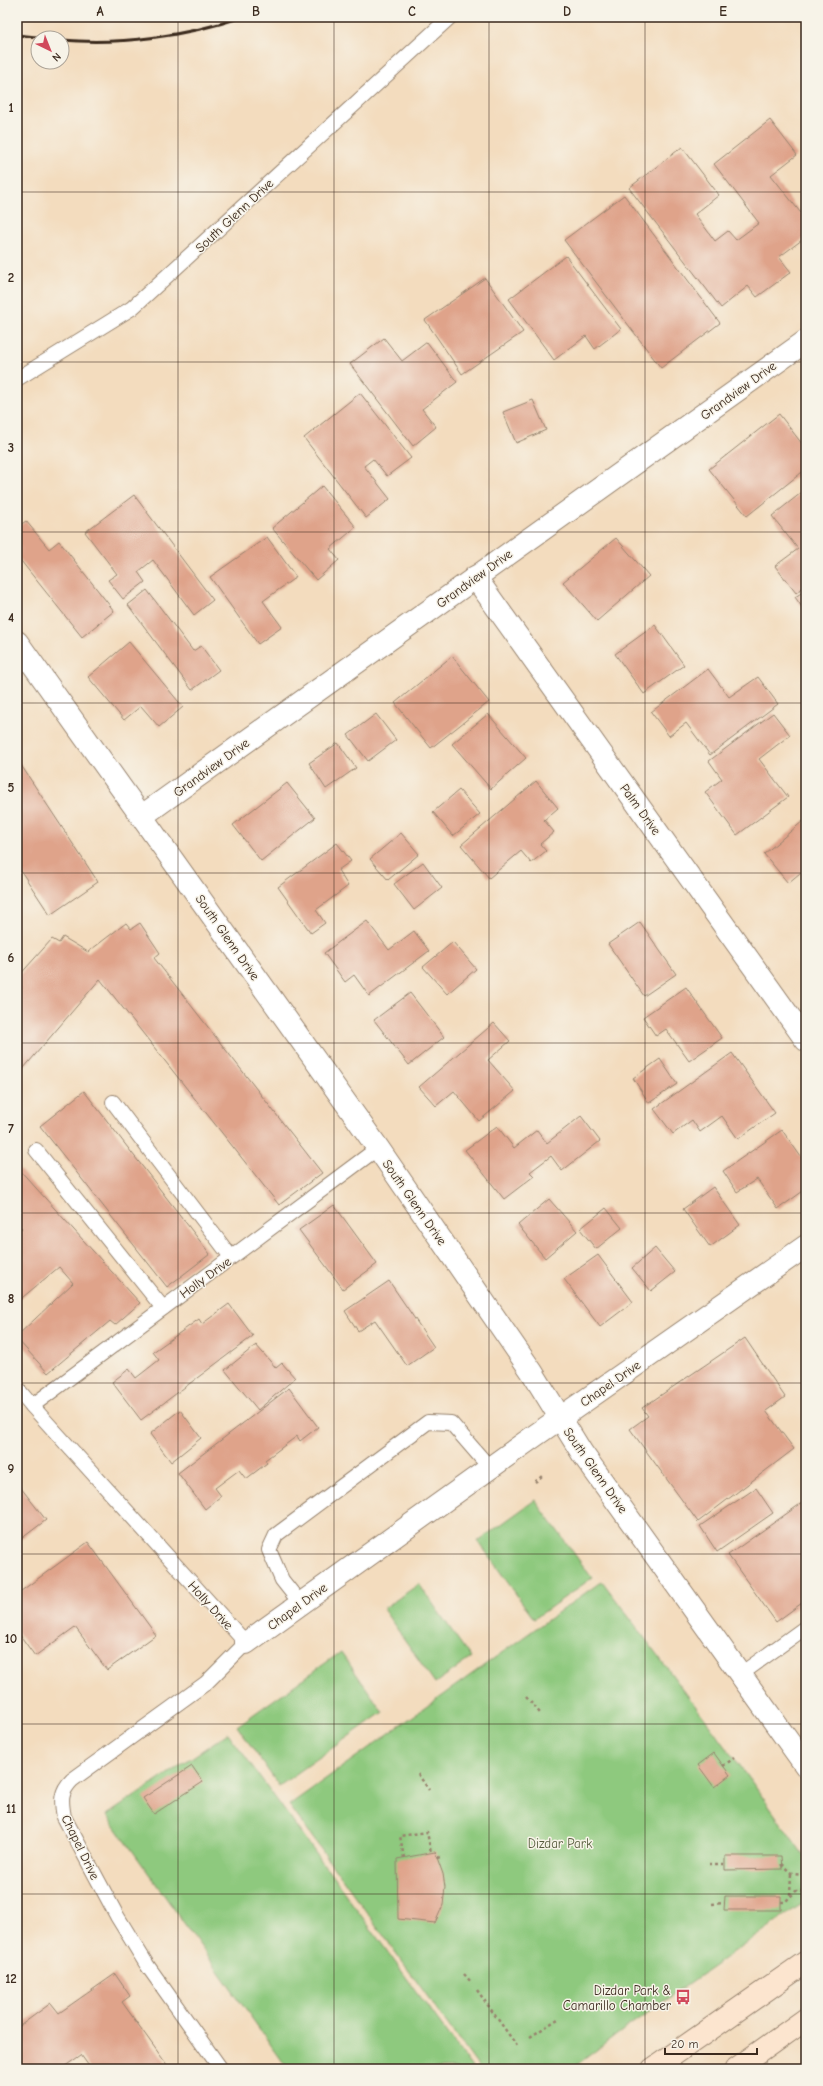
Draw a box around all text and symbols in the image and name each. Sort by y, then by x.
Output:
text: A [96,4,104,19]
text: B [252,4,260,19]
text: C [408,4,416,19]
text: D [563,4,571,19]
text: E [719,4,727,19]
north arrow [30,30,70,70]
text: N [49,50,64,64]
text: 1 [8,100,14,115]
street label: South Glenn Drive [192,175,277,255]
text: 2 [8,270,14,285]
street label: Grandview Drive [697,358,780,423]
text: 3 [8,440,14,455]
street label: Grandview Drive [433,546,516,611]
text: 4 [8,610,14,625]
street label: Grandview Drive [170,735,253,800]
text: 5 [8,780,15,795]
street label: Palm Drive [617,781,664,838]
street label: South Glenn Drive [192,892,263,983]
text: 6 [8,950,15,965]
text: 7 [8,1121,14,1136]
street label: South Glenn Drive [379,1157,450,1248]
street label: Holly Drive [177,1253,234,1301]
text: 8 [8,1291,14,1306]
street label: Chapel Drive [577,1357,644,1410]
street label: South Glenn Drive [560,1425,631,1516]
text: 9 [8,1461,15,1476]
street label: Holly Drive [185,1578,237,1633]
street label: Chapel Drive [264,1579,331,1633]
text: 10 [5,1631,17,1646]
text: 11 [6,1801,16,1816]
street label: Chapel Drive [58,1812,103,1883]
park label: Dizdar Park [528,1836,593,1851]
text: 12 [5,1971,17,1986]
place label: Dizdar Park & Camarillo Chamber [563,1983,672,2013]
bus stop icon: Dizdar Park & Camarillo Chamber [674,1988,692,2006]
scale bar [665,2030,757,2056]
text: 20 m [671,2037,699,2051]

